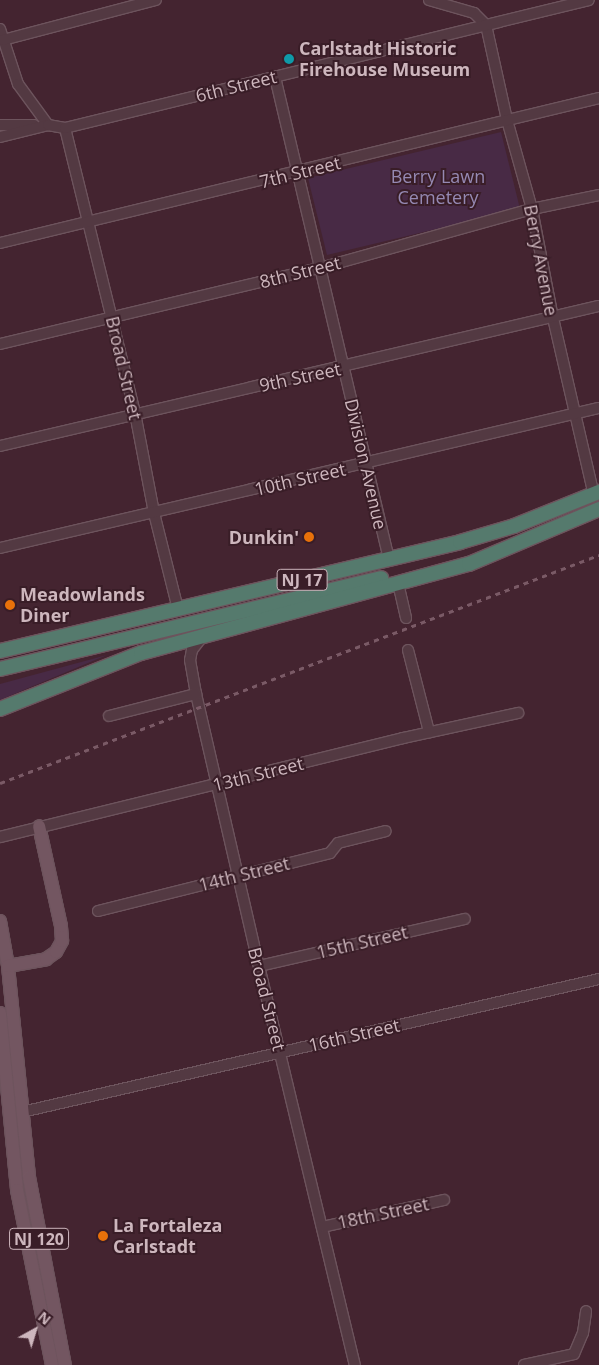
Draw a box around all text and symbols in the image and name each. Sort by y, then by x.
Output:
place label: Carlstadt Historic Firehouse Museum [299,38,470,80]
marker: Carlstadt Historic Firehouse Museum [283,53,295,65]
street label: 6th Street [193,66,279,106]
street label: 7th Street [257,152,343,192]
park label: Berry Lawn Cemetery [391,166,485,208]
street label: Berry Avenue [520,203,562,317]
street label: 8th Street [257,252,343,292]
street label: Broad Street [102,314,146,422]
street label: 9th Street [257,358,343,396]
street label: Division Avenue [340,397,392,531]
street label: 10th Street [252,458,348,500]
place label: Dunkin' [229,526,299,548]
marker: Dunkin' [303,531,315,543]
road number: NJ 17 [276,566,328,594]
place label: Meadowlands Diner [20,584,145,626]
marker: Meadowlands Diner [4,599,16,611]
street label: 13th Street [210,752,306,796]
street label: 14th Street [196,852,292,896]
street label: 15th Street [314,921,410,963]
street label: Broad Street [244,945,290,1053]
street label: 16th Street [306,1014,402,1056]
street label: 18th Street [335,1193,431,1233]
place label: La Fortaleza Carlstadt [113,1215,222,1258]
road number: NJ 120 [9,1226,69,1252]
marker: La Fortaleza Carlstadt [97,1230,109,1242]
north arrow [10,1305,60,1355]
text: N [34,1307,55,1329]

